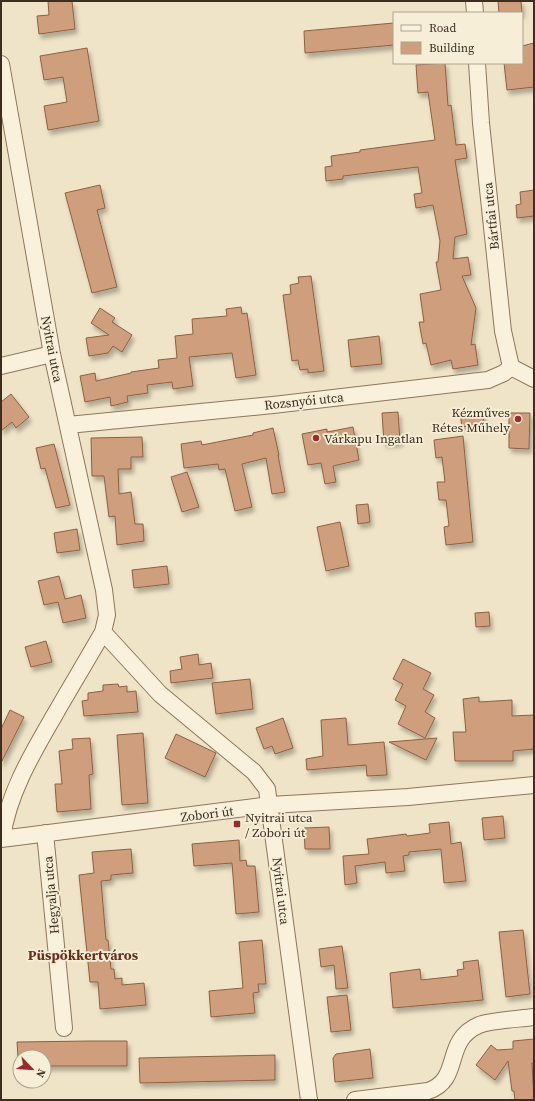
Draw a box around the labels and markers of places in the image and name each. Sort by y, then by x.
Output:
place label: Kézműves Rétes Műhely [432,404,510,436]
marker: Kézműves Rétes Műhely [513,414,523,424]
place label: Várkapu Ingatlan [324,430,423,447]
marker: Várkapu Ingatlan [311,433,321,443]
place label: Nyitrai utca / Zobori út [245,809,313,841]
marker: Nyitrai utca / Zobori út [232,819,242,829]

